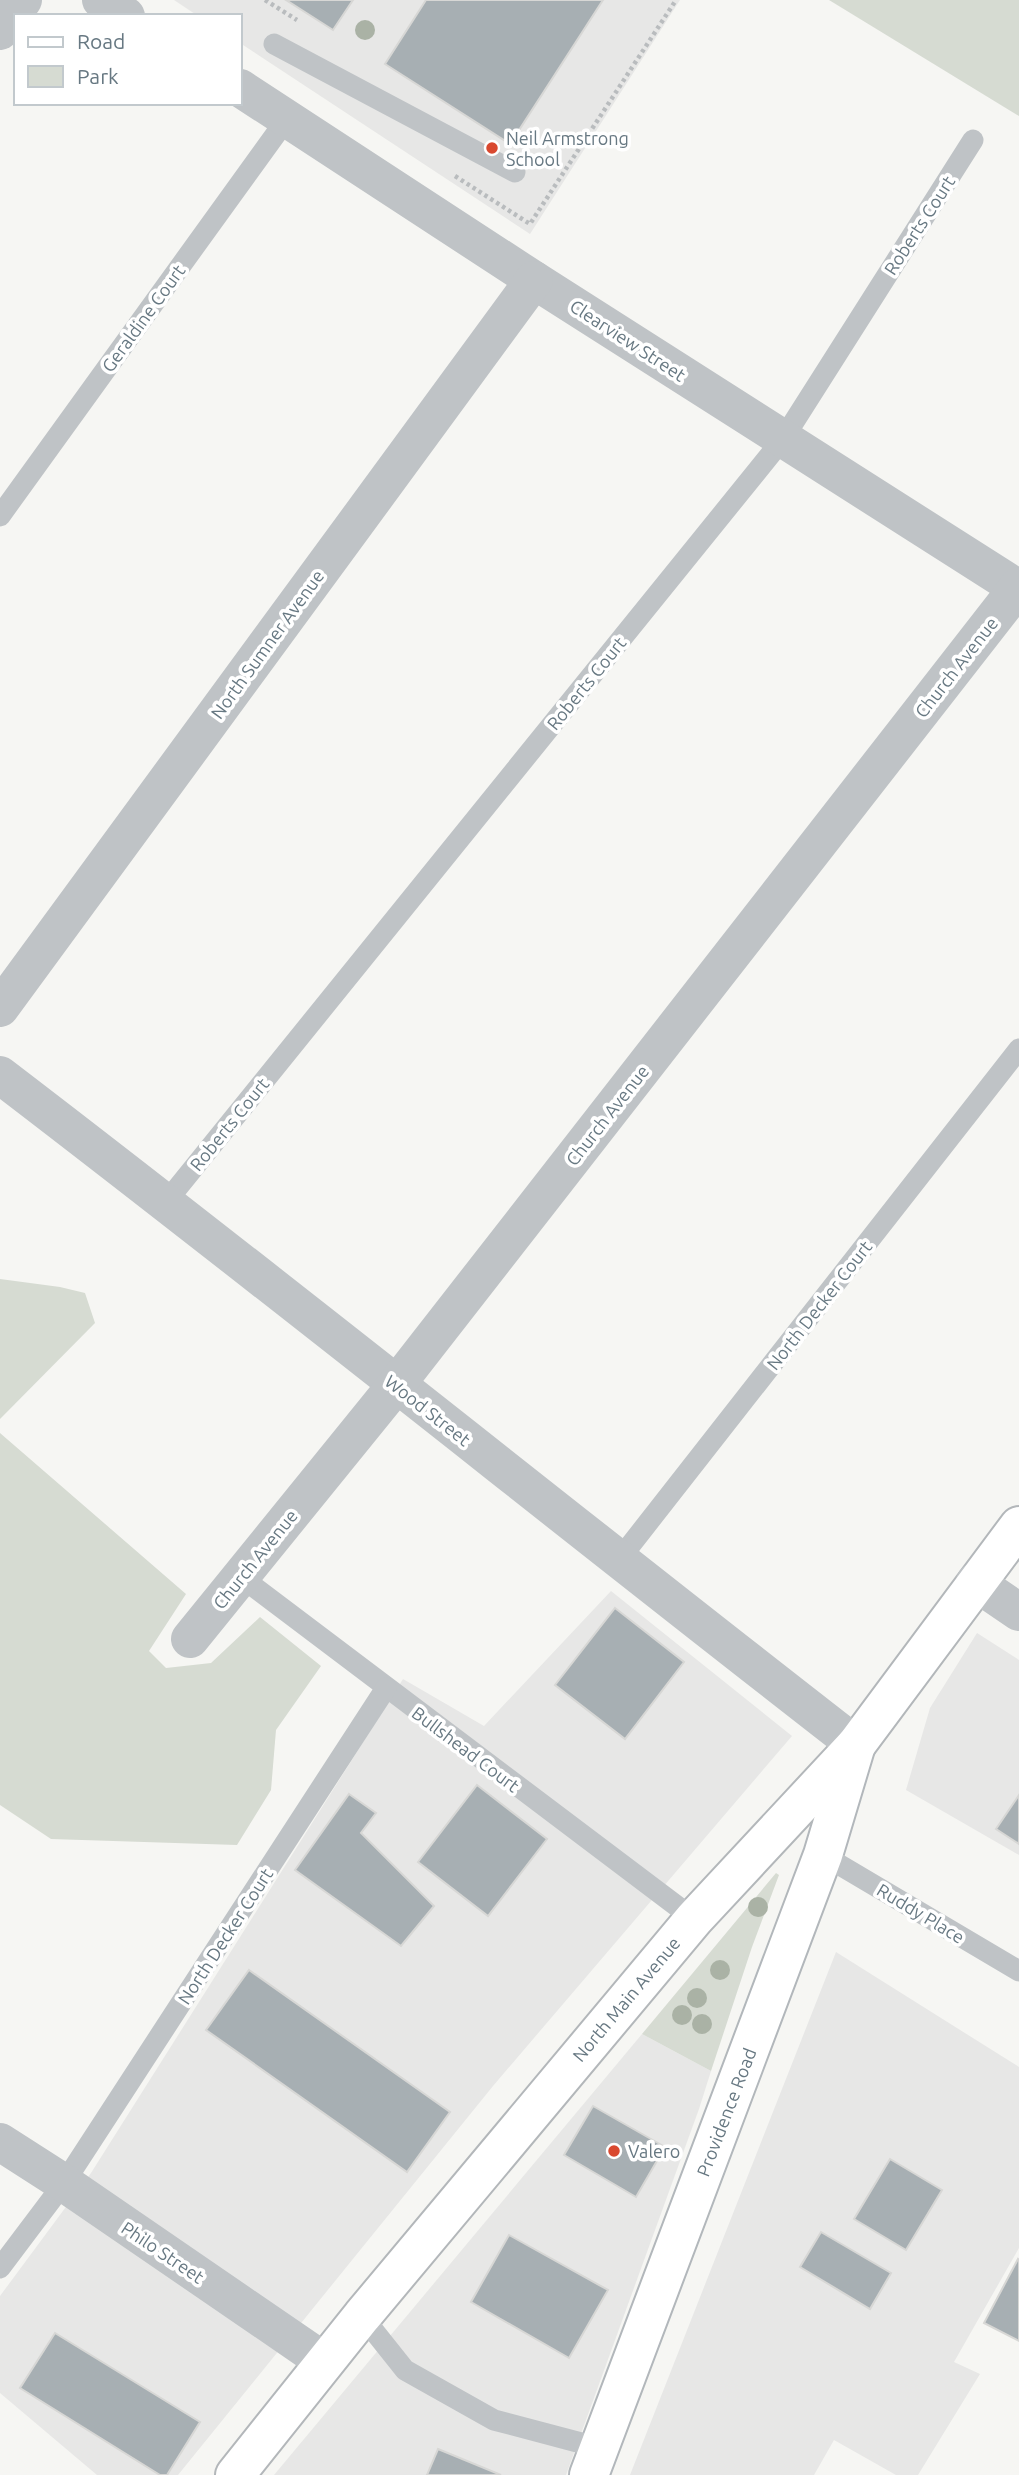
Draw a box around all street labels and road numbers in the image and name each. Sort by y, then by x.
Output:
street label: Roberts Court [880,172,958,278]
street label: Geraldine Court [97,261,189,375]
street label: Clearview Street [567,295,689,385]
street label: North Sumner Avenue [206,566,328,722]
street label: Church Avenue [911,613,1001,721]
street label: Roberts Court [542,633,630,733]
street label: Church Avenue [562,1061,652,1169]
street label: Roberts Court [185,1074,273,1174]
street label: North Decker Court [762,1237,876,1373]
street label: Wood Street [382,1371,474,1449]
street label: Church Avenue [209,1505,301,1613]
street label: Bullshead Court [409,1702,523,1796]
street label: North Decker Court [174,1864,276,2008]
street label: Ruddy Place [874,1879,968,1947]
street label: North Main Avenue [568,1933,684,2065]
street label: Providence Road [692,2045,760,2179]
street label: Philo Street [118,2217,208,2287]

